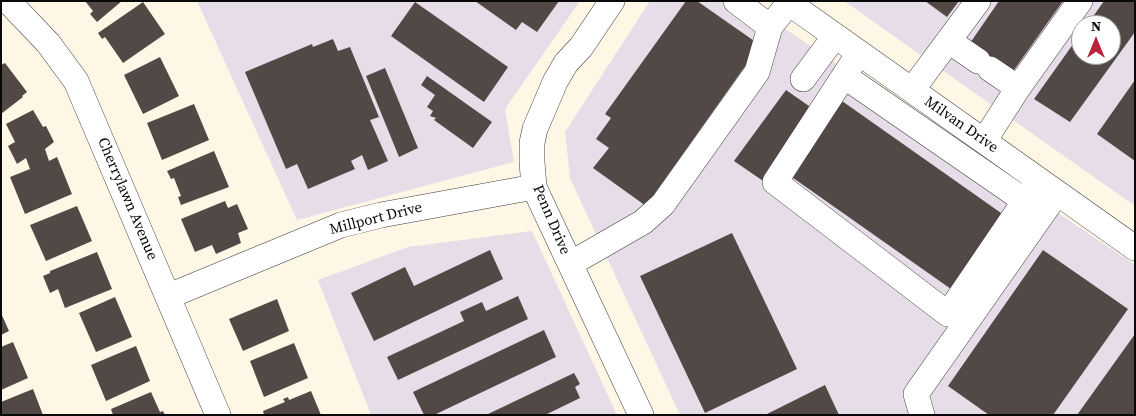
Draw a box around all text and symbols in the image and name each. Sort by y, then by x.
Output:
north arrow [1071,15,1121,65]
text: N [1091,16,1101,36]
street label: Milvan Drive [921,93,1001,157]
street label: Cherrylawn Avenue [93,135,161,263]
street label: Penn Drive [528,182,574,258]
street label: Millport Drive [328,199,424,239]

